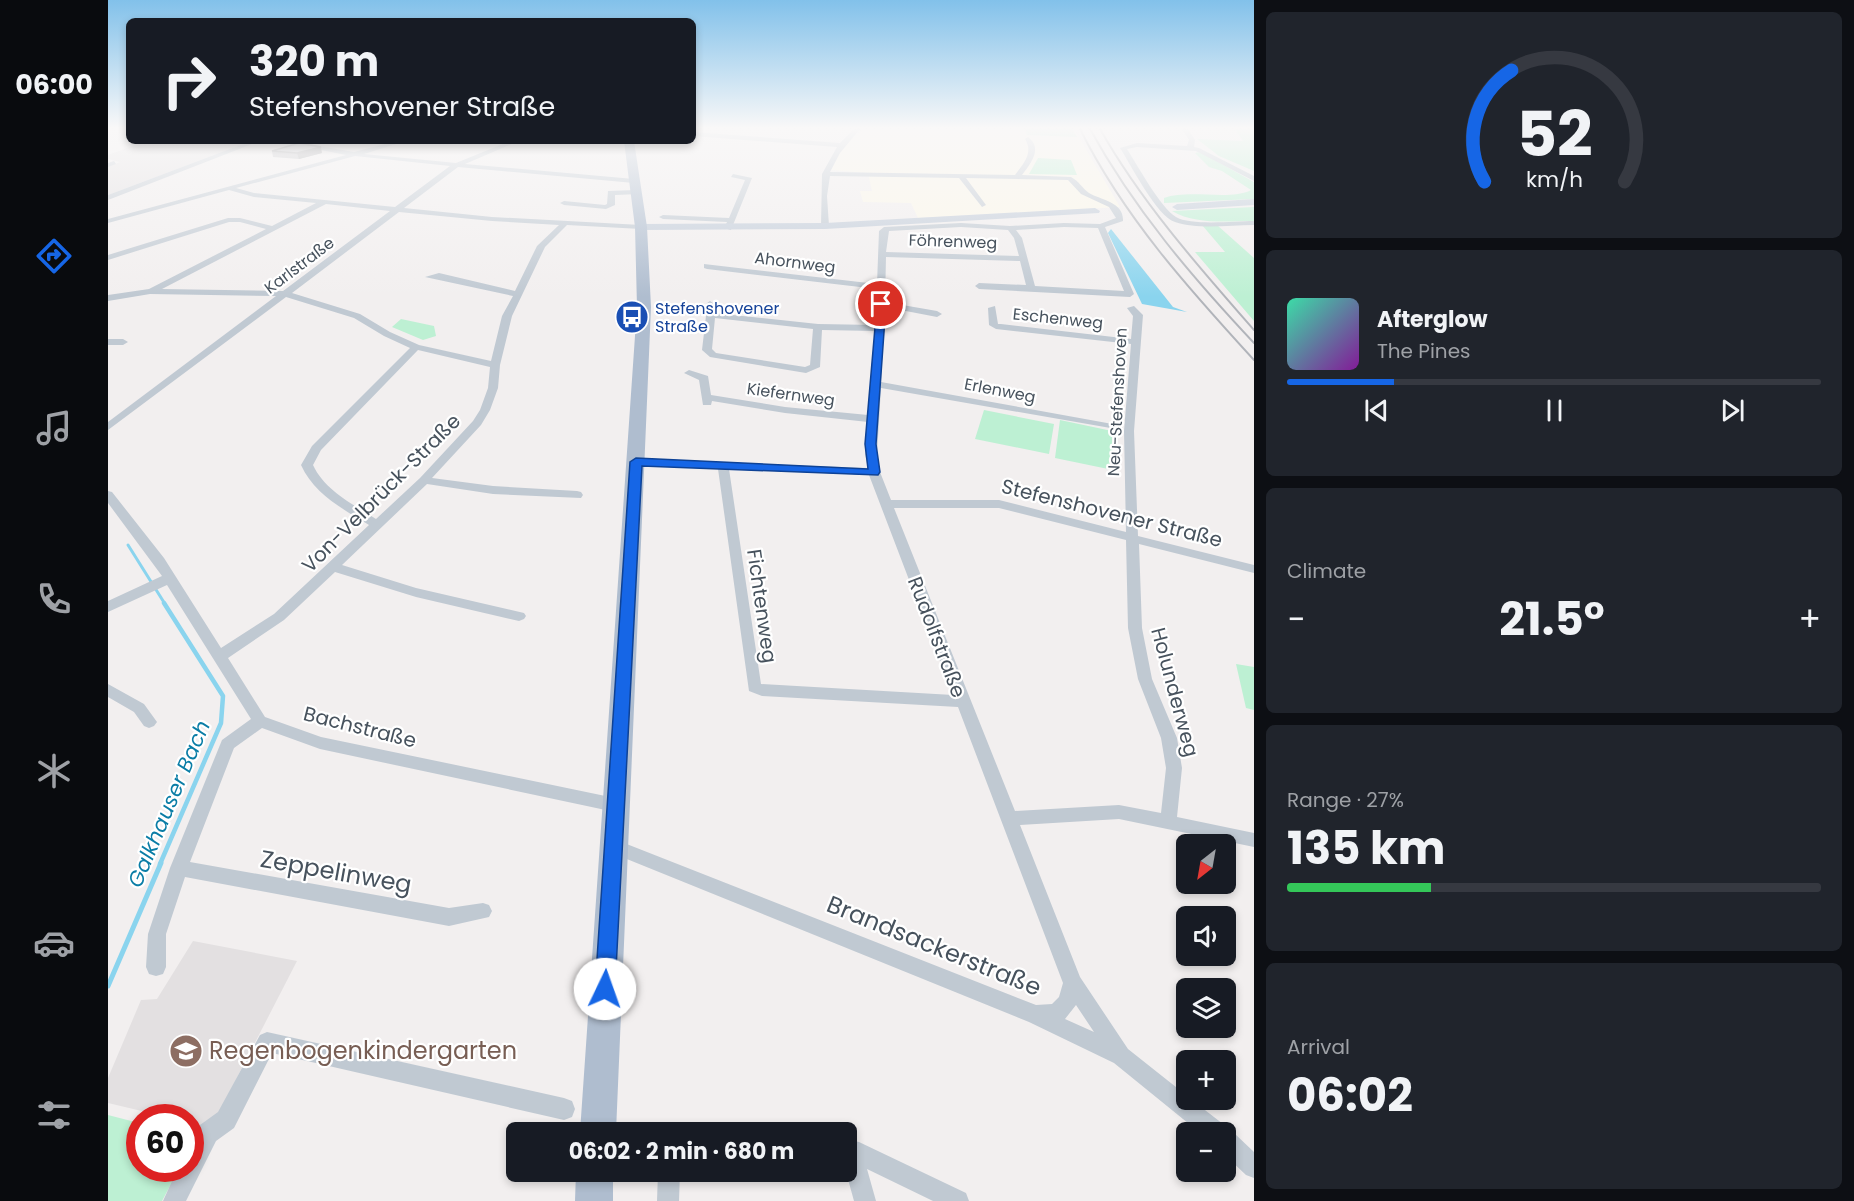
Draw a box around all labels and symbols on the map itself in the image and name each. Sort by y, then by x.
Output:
street label: Föhrenweg [908,228,998,255]
street label: Karlstraße [260,231,339,299]
street label: Ahornweg [753,246,837,279]
pin [855,278,906,329]
place label: Stefenshovener Straße [655,297,779,338]
bus stop icon: Stefenshovener Straße [614,299,650,335]
street label: Eschenweg [1012,302,1104,335]
street label: Neu-Stefenshoven [1102,327,1133,477]
street label: Erlenweg [962,372,1038,409]
street label: Kiefernweg [745,377,836,412]
street label: Von-Velbrück-Straße [295,407,467,579]
street label: Stefenshovener Straße [999,472,1225,554]
street label: Fichtenweg [740,547,784,665]
street label: Rudolfstraße [901,572,973,702]
street label: Holunderweg [1144,624,1206,760]
street label: Bachstraße [301,699,419,755]
water label: Galkhauser Bach [120,716,217,892]
north arrow [1176,834,1236,894]
street label: Zeppelinweg [258,842,414,901]
street label: Brandsackerstraße [822,887,1046,1004]
position arrow [573,957,637,1021]
school or university icon: Regenbogenkindergarten [168,1033,204,1069]
place label: Regenbogenkindergarten [209,1034,517,1067]
speed limit sign: 60 [126,1104,204,1182]

